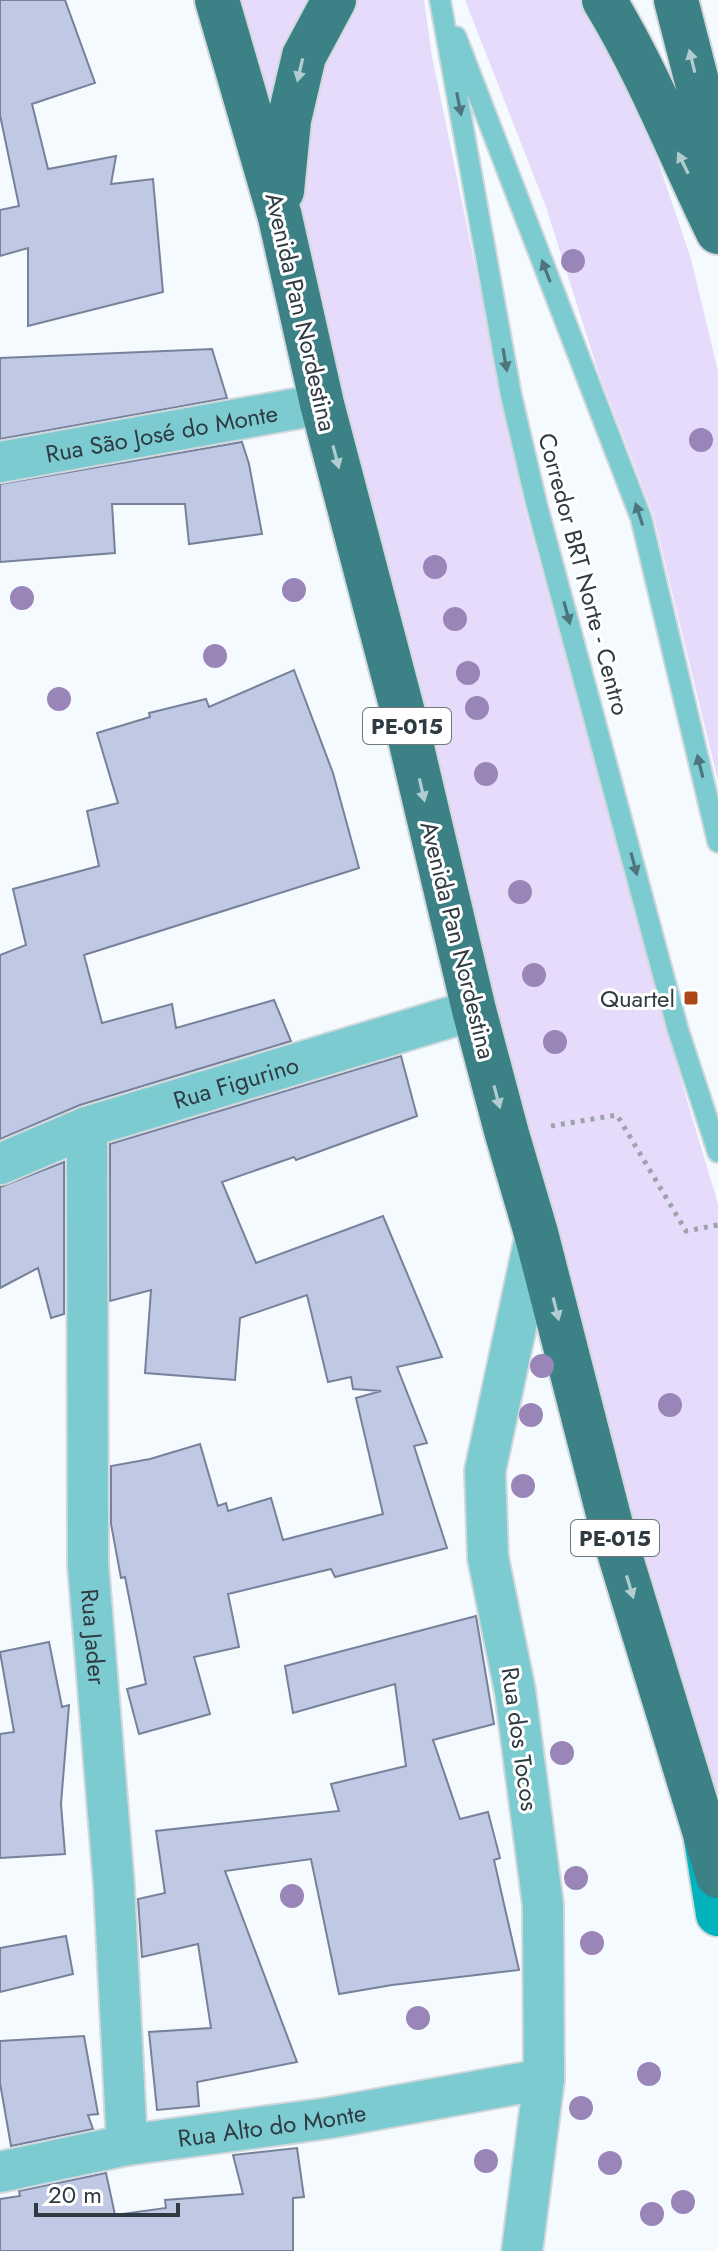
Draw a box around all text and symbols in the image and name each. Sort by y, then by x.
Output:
one-way arrow [685,49,697,74]
one-way arrow [293,57,306,82]
one-way arrow [454,92,466,117]
one-way arrow [677,151,690,174]
street label: Avenida Pan Nordestina [257,189,345,435]
one-way arrow [540,258,553,282]
one-way arrow [500,348,512,373]
street label: Rua São José do Monte [42,395,280,471]
street label: Corredor BRT Norte - Centro [529,429,639,719]
one-way arrow [330,445,342,470]
one-way arrow [632,501,644,525]
one-way arrow [561,601,574,625]
road number: PE-015 [363,708,451,744]
one-way arrow [693,754,705,779]
one-way arrow [416,777,429,802]
street label: Avenida Pan Nordestina [412,817,504,1063]
one-way arrow [628,851,640,876]
place label: Quartel [600,981,675,1016]
marker: Quartel [682,989,700,1007]
street label: Rua Figurino [169,1047,303,1118]
one-way arrow [491,1085,504,1109]
one-way arrow [550,1296,562,1321]
road number: PE-015 [571,1520,659,1556]
one-way arrow [624,1575,637,1599]
street label: Rua Jader [73,1587,115,1687]
street label: Rua dos Tocos [493,1665,547,1813]
street label: Rua Alto do Monte [176,2094,369,2156]
scale bar [36,2167,178,2217]
text: 20 m [48,2177,102,2212]

